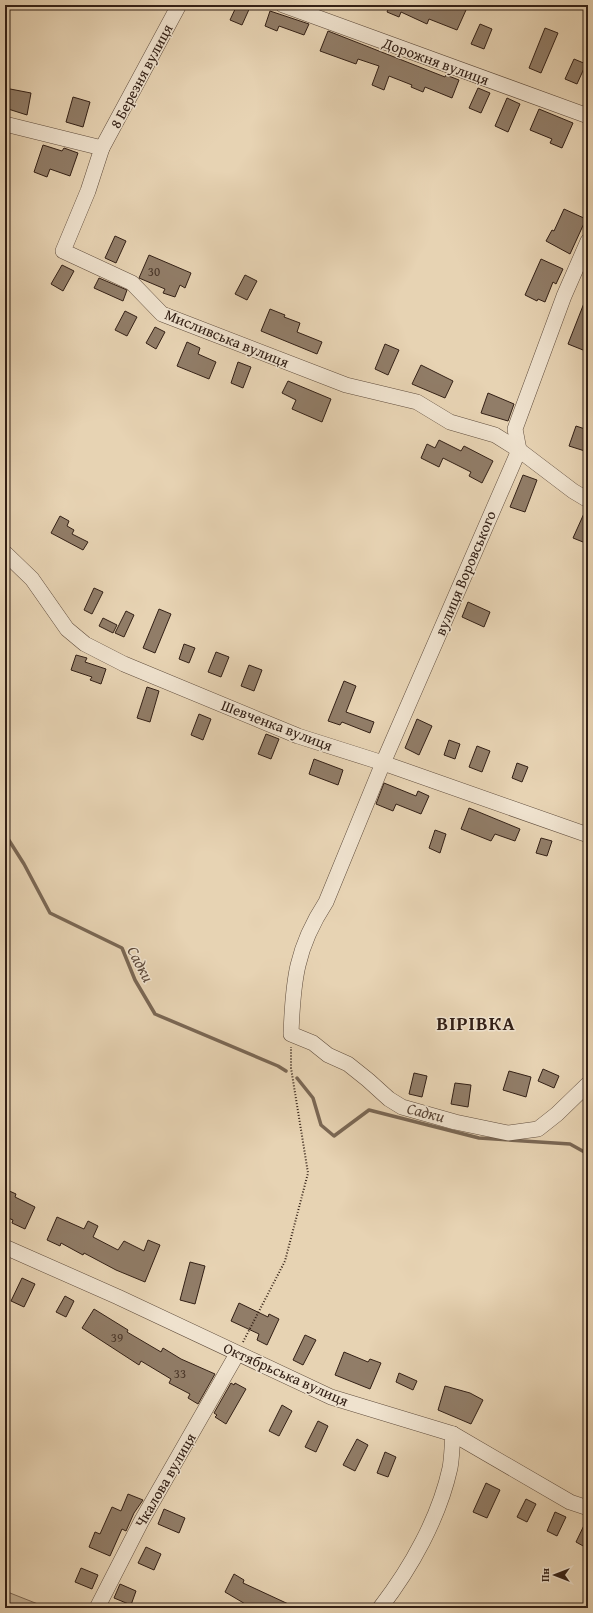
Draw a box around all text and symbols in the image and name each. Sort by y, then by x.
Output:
street label: 8 Березня вулиця [105,20,178,132]
street label: Дорожня вулиця [379,32,493,90]
house number: 30 [148,262,160,281]
street label: Мисливська вулиця [162,304,293,373]
street label: вулиця Воровського [429,507,501,639]
street label: Шевченка вулиця [219,694,336,756]
water label: Садки [121,941,161,987]
district label: ВІРІВКА [436,1009,516,1037]
water label: Садки [405,1096,447,1128]
house number: 39 [111,1328,123,1347]
street label: Октябрьська вулиця [220,1337,352,1411]
house number: 33 [174,1364,186,1383]
street label: Чкалова вулиця [129,1428,201,1531]
north arrow [535,1555,575,1595]
text: Пн [537,1568,553,1582]

